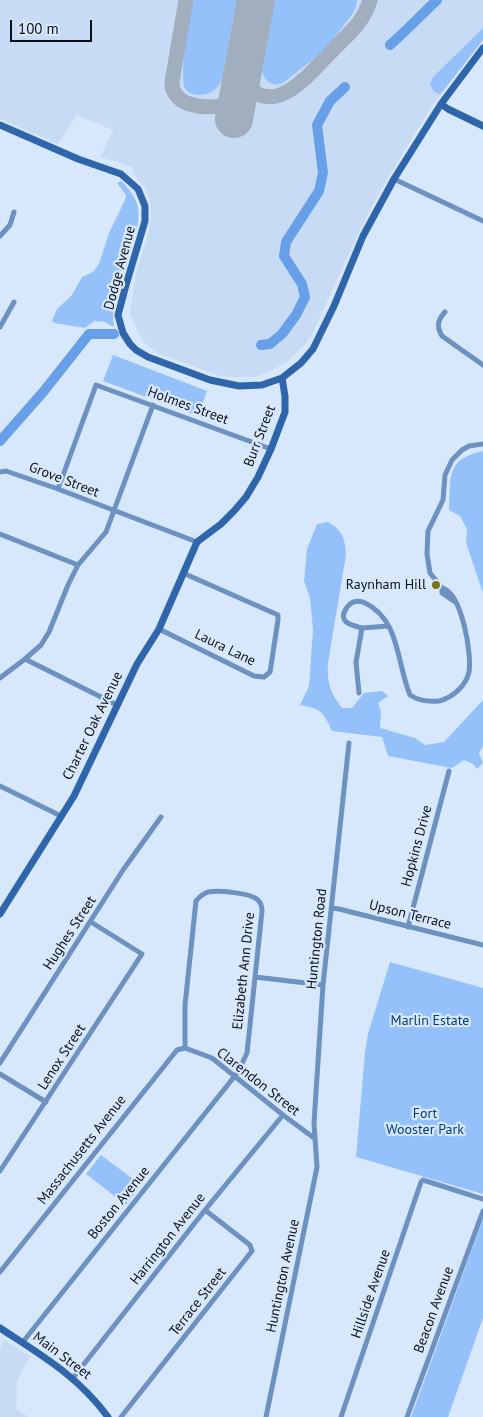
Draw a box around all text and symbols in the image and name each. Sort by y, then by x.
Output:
scale bar [12,10,95,42]
text: 100 m [18,19,59,38]
street label: Dodge Avenue [101,224,139,312]
street label: Holmes Street [145,384,231,428]
street label: Burr Street [241,403,279,469]
street label: Grove Street [27,459,101,501]
place label: Raynham Hill [346,577,426,593]
marker: Raynham Hill [430,579,442,591]
street label: Laura Lane [192,626,258,670]
street label: Charter Oak Avenue [59,669,127,783]
street label: Hopkins Drive [398,803,436,889]
street label: Huntington Road [303,888,331,990]
street label: Hughes Street [40,893,100,973]
street label: Upson Terrace [367,897,453,933]
street label: Elizabeth Ann Drive [229,911,259,1031]
park label: Marlin Estate [391,1013,469,1029]
street label: Lenox Street [35,1021,89,1093]
street label: Clarendon Street [213,1044,303,1120]
street label: Massachusetts Avenue [34,1092,130,1208]
park label: Fort Wooster Park [386,1106,464,1138]
street label: Boston Avenue [85,1163,153,1243]
street label: Harrington Avenue [127,1190,209,1288]
street label: Huntington Avenue [263,1218,303,1334]
street label: Hillside Avenue [348,1247,394,1341]
street label: Terrace Street [166,1264,230,1340]
street label: Beacon Avenue [411,1264,457,1356]
street label: Main Street [29,1329,95,1383]

